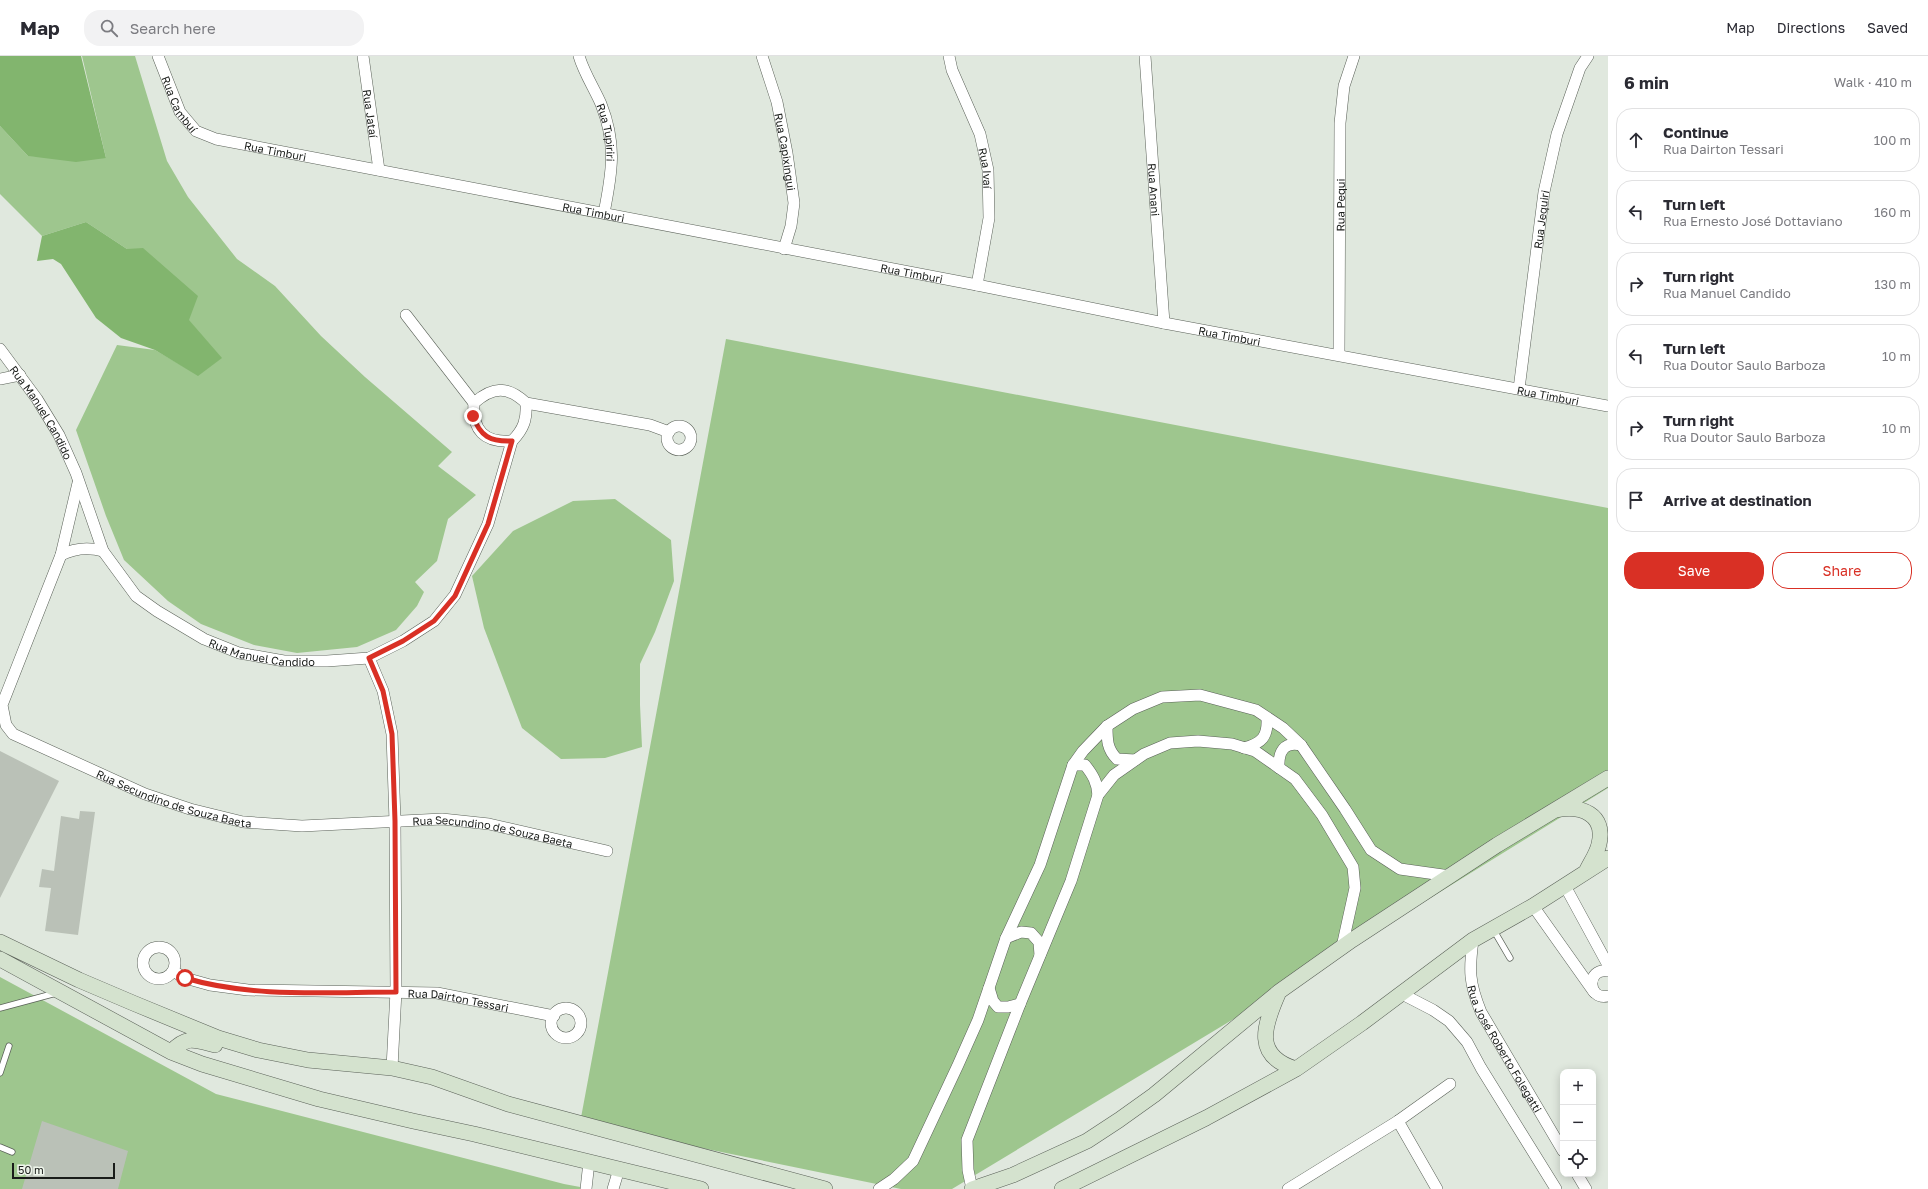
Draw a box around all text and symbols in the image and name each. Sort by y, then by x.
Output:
search box [84,10,364,46]
text: Map [20,16,60,39]
icon: search [98,17,120,39]
text: Search here [130,19,216,37]
text: Map [1726,19,1755,36]
text: Directions [1777,19,1845,36]
text: Saved [1867,19,1908,36]
text: 6 min [1624,72,1669,93]
street label: Rua Cambuí [160,74,201,135]
text: Walk · 410 m [1834,74,1912,90]
street label: Rua Jataí [361,88,381,139]
street label: Rua Tupiriri [595,101,618,162]
street label: Rua Capixingui [773,112,799,191]
text: Continue [1663,123,1729,141]
icon: ahead [1625,129,1647,151]
text: 100 m [1874,132,1911,148]
street label: Rua Timburi [243,138,308,163]
text: Rua Dairton Tessari [1663,141,1784,157]
street label: Rua Ivaí [977,146,995,190]
street label: Rua Anani [1146,163,1163,217]
street label: Rua Pequi [1333,179,1346,231]
street label: Rua Jequiri [1530,189,1551,249]
text: Turn left [1663,195,1725,213]
street label: Rua Timburi [561,199,626,224]
icon: left [1625,201,1647,223]
text: 160 m [1874,204,1911,220]
text: Rua Ernesto José Dottaviano [1663,213,1843,229]
street label: Rua Timburi [880,260,944,285]
text: Turn right [1663,267,1734,285]
icon: right [1625,273,1647,295]
text: 130 m [1874,276,1911,292]
text: Rua Manuel Candido [1663,285,1791,301]
street label: Rua Timburi [1197,323,1262,347]
text: Turn left [1663,339,1725,357]
icon: left [1625,345,1647,367]
text: 10 m [1882,348,1911,364]
text: Rua Doutor Saulo Barboza [1663,357,1826,373]
street label: Rua Manuel Candido [8,363,76,461]
street label: Rua Timburi [1516,383,1580,407]
route end [464,407,482,425]
text: Turn right [1663,411,1734,429]
icon: right [1625,417,1647,439]
text: 10 m [1882,420,1911,436]
text: Rua Doutor Saulo Barboza [1663,429,1826,445]
icon: arrive [1625,489,1647,511]
text: Arrive at destination [1663,491,1812,509]
button: Save [1624,552,1764,589]
button: Share [1772,552,1912,589]
street label: Rua Manuel Candido [207,635,315,668]
street label: Rua Secundino de Souza Baeta [95,766,252,829]
street label: Rua Secundino de Souza Baeta [412,813,574,850]
route start [176,969,194,987]
street label: Rua José Roberto Folegatti [1466,984,1545,1114]
street label: Rua Dairton Tessari [408,986,510,1013]
map controls [1560,1069,1596,1177]
button: + [1560,1069,1596,1105]
button: − [1560,1105,1596,1141]
button: locate [1560,1141,1596,1177]
scale bar [12,1161,115,1180]
text: 50 m [18,1163,44,1176]

